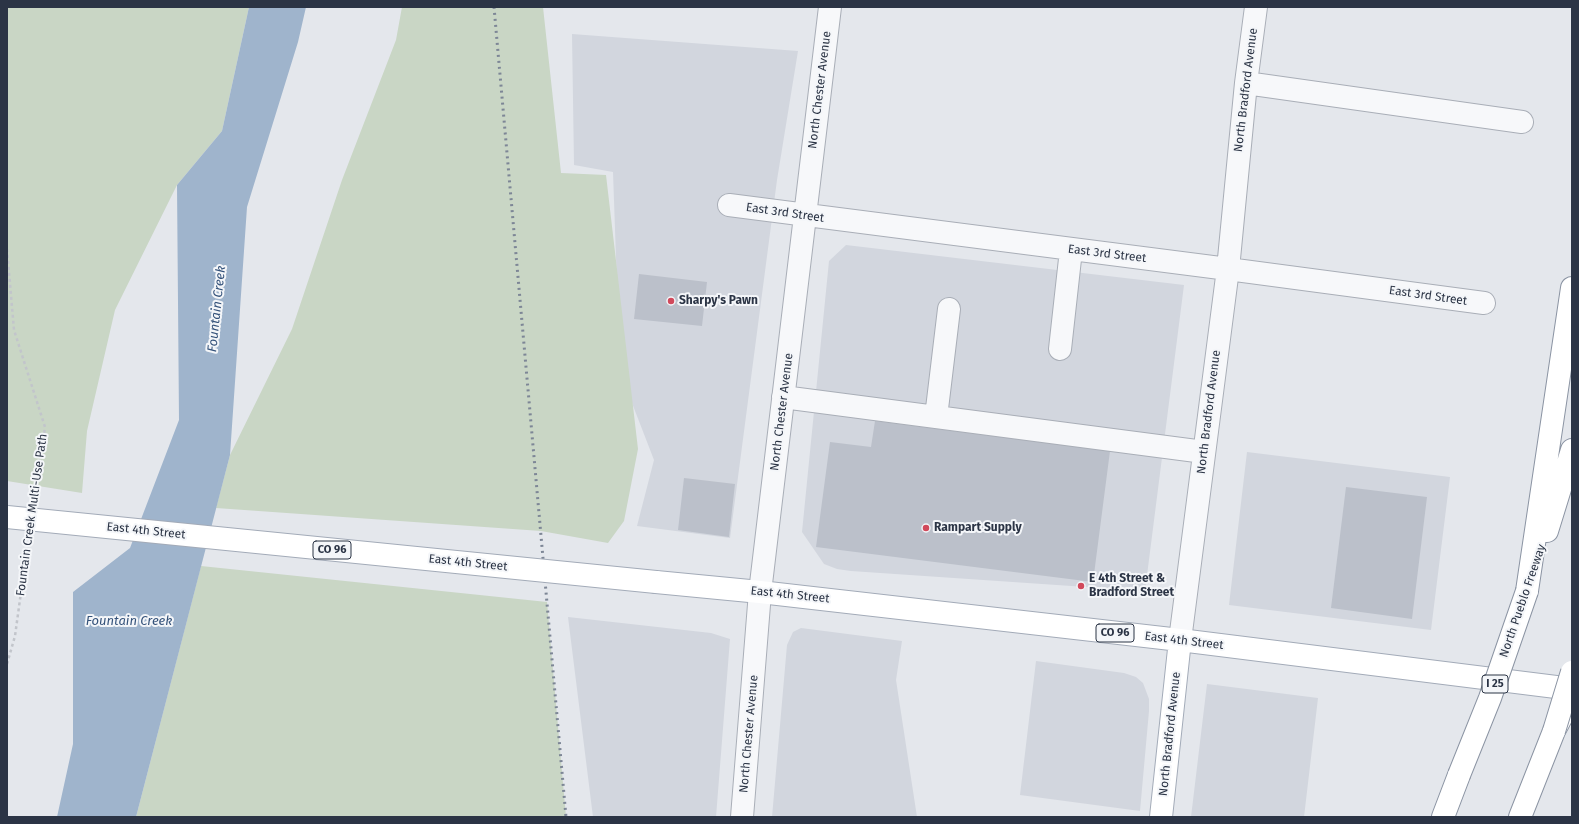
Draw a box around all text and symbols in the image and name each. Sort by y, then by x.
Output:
street label: North Bradford Avenue [1231,27,1261,153]
street label: North Chester Avenue [806,30,834,150]
street label: East 3rd Street [745,200,825,226]
street label: East 3rd Street [1067,242,1147,266]
water label: Fountain Creek [205,265,229,353]
street label: East 3rd Street [1388,283,1468,309]
place label: Sharpy's Pawn [679,294,758,308]
marker: Sharpy's Pawn [666,296,676,306]
street label: North Bradford Avenue [1194,349,1224,475]
street label: North Chester Avenue [768,352,796,472]
street label: Fountain Creek Multi-Use Path [13,433,51,597]
street label: East 4th Street [106,520,186,542]
place label: Rampart Supply [934,521,1022,535]
marker: Rampart Supply [921,523,931,533]
road number: CO 96 [313,541,351,559]
street label: North Pueblo Freeway [1497,542,1549,660]
street label: East 4th Street [428,552,508,574]
place label: E 4th Street & Bradford Street [1089,572,1174,600]
marker: E 4th Street & Bradford Street [1076,581,1086,591]
street label: East 4th Street [750,584,830,606]
water label: Fountain Creek [86,613,172,629]
road number: CO 96 [1096,624,1134,642]
street label: East 4th Street [1144,629,1224,653]
street label: North Bradford Avenue [1156,671,1184,797]
street label: North Chester Avenue [737,674,761,794]
road number: I 25 [1482,675,1508,693]

